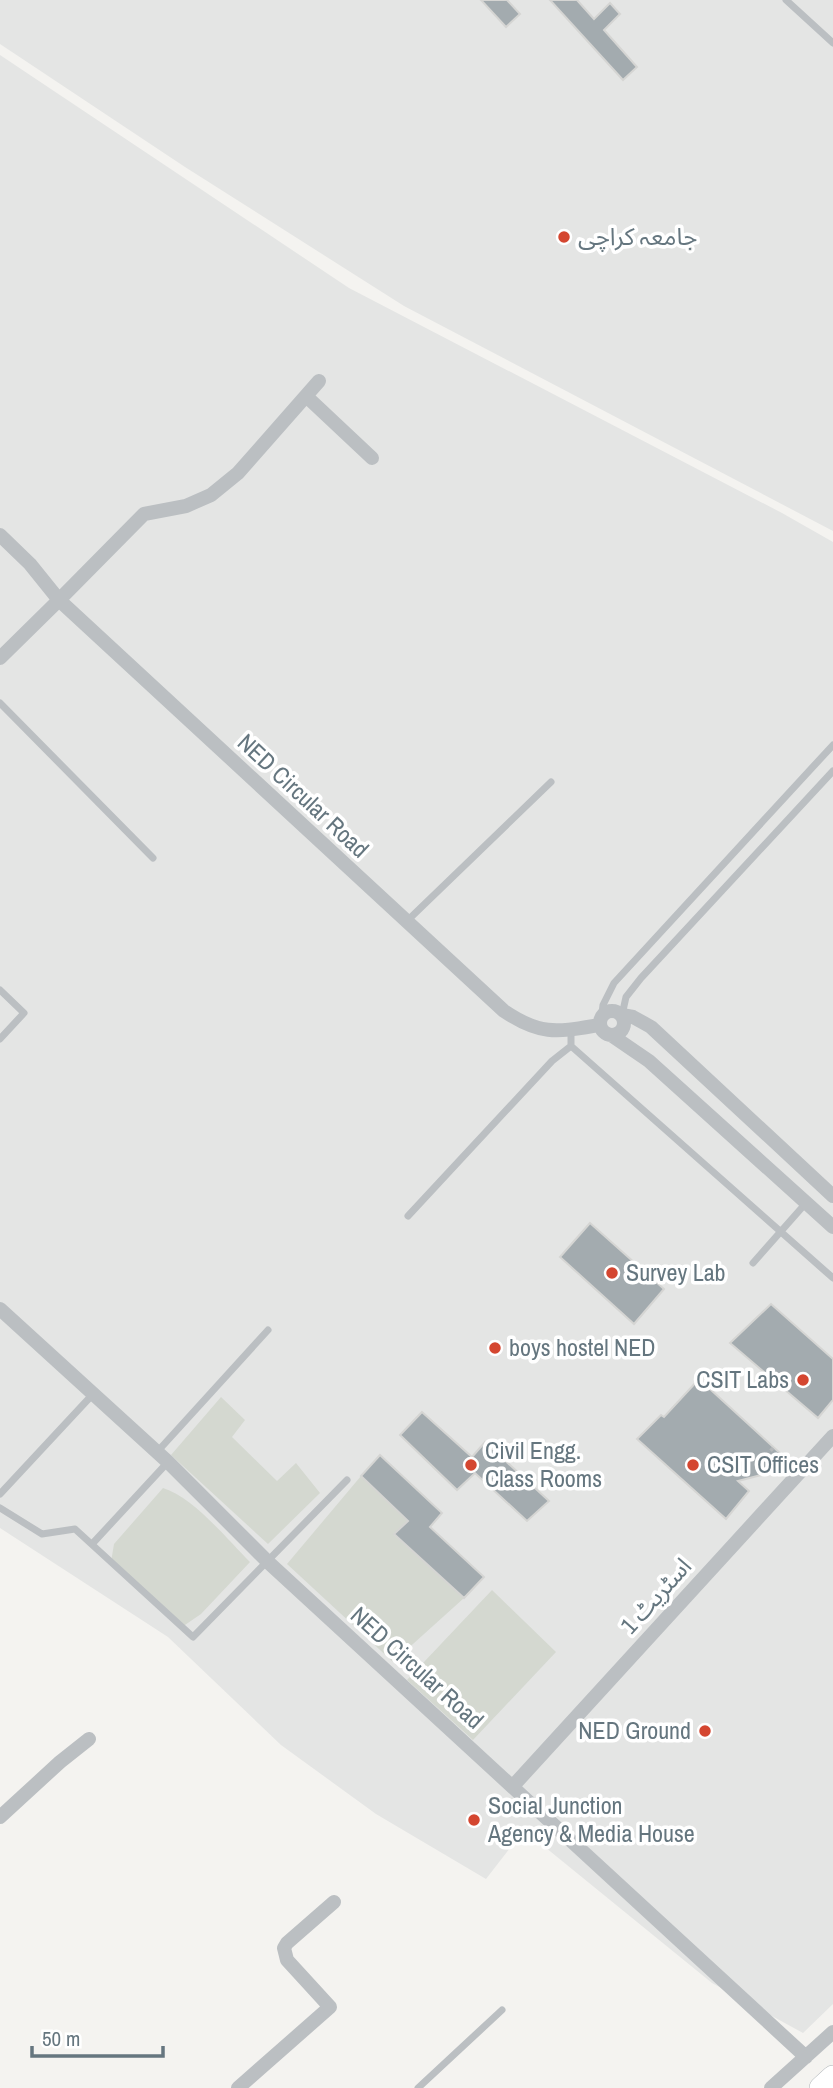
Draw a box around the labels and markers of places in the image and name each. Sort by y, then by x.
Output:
place label: جامعہ کراچی [578,220,698,252]
marker: جامعہ کراچی [556,229,572,245]
place label: Survey Lab [626,1256,726,1288]
marker: Survey Lab [604,1265,620,1281]
place label: boys hostel NED [509,1331,656,1363]
marker: boys hostel NED [487,1340,503,1356]
place label: CSIT Labs [696,1363,789,1395]
marker: CSIT Labs [795,1372,811,1388]
place label: Civil Engg. Class Rooms [485,1434,602,1494]
place label: CSIT Offices [707,1448,819,1480]
marker: Civil Engg. Class Rooms [463,1457,479,1473]
marker: CSIT Offices [685,1457,701,1473]
place label: NED Ground [578,1714,691,1746]
marker: NED Ground [697,1723,713,1739]
place label: Social Junction Agency & Media House [487,1789,695,1849]
marker: Social Junction Agency & Media House [466,1812,482,1828]

